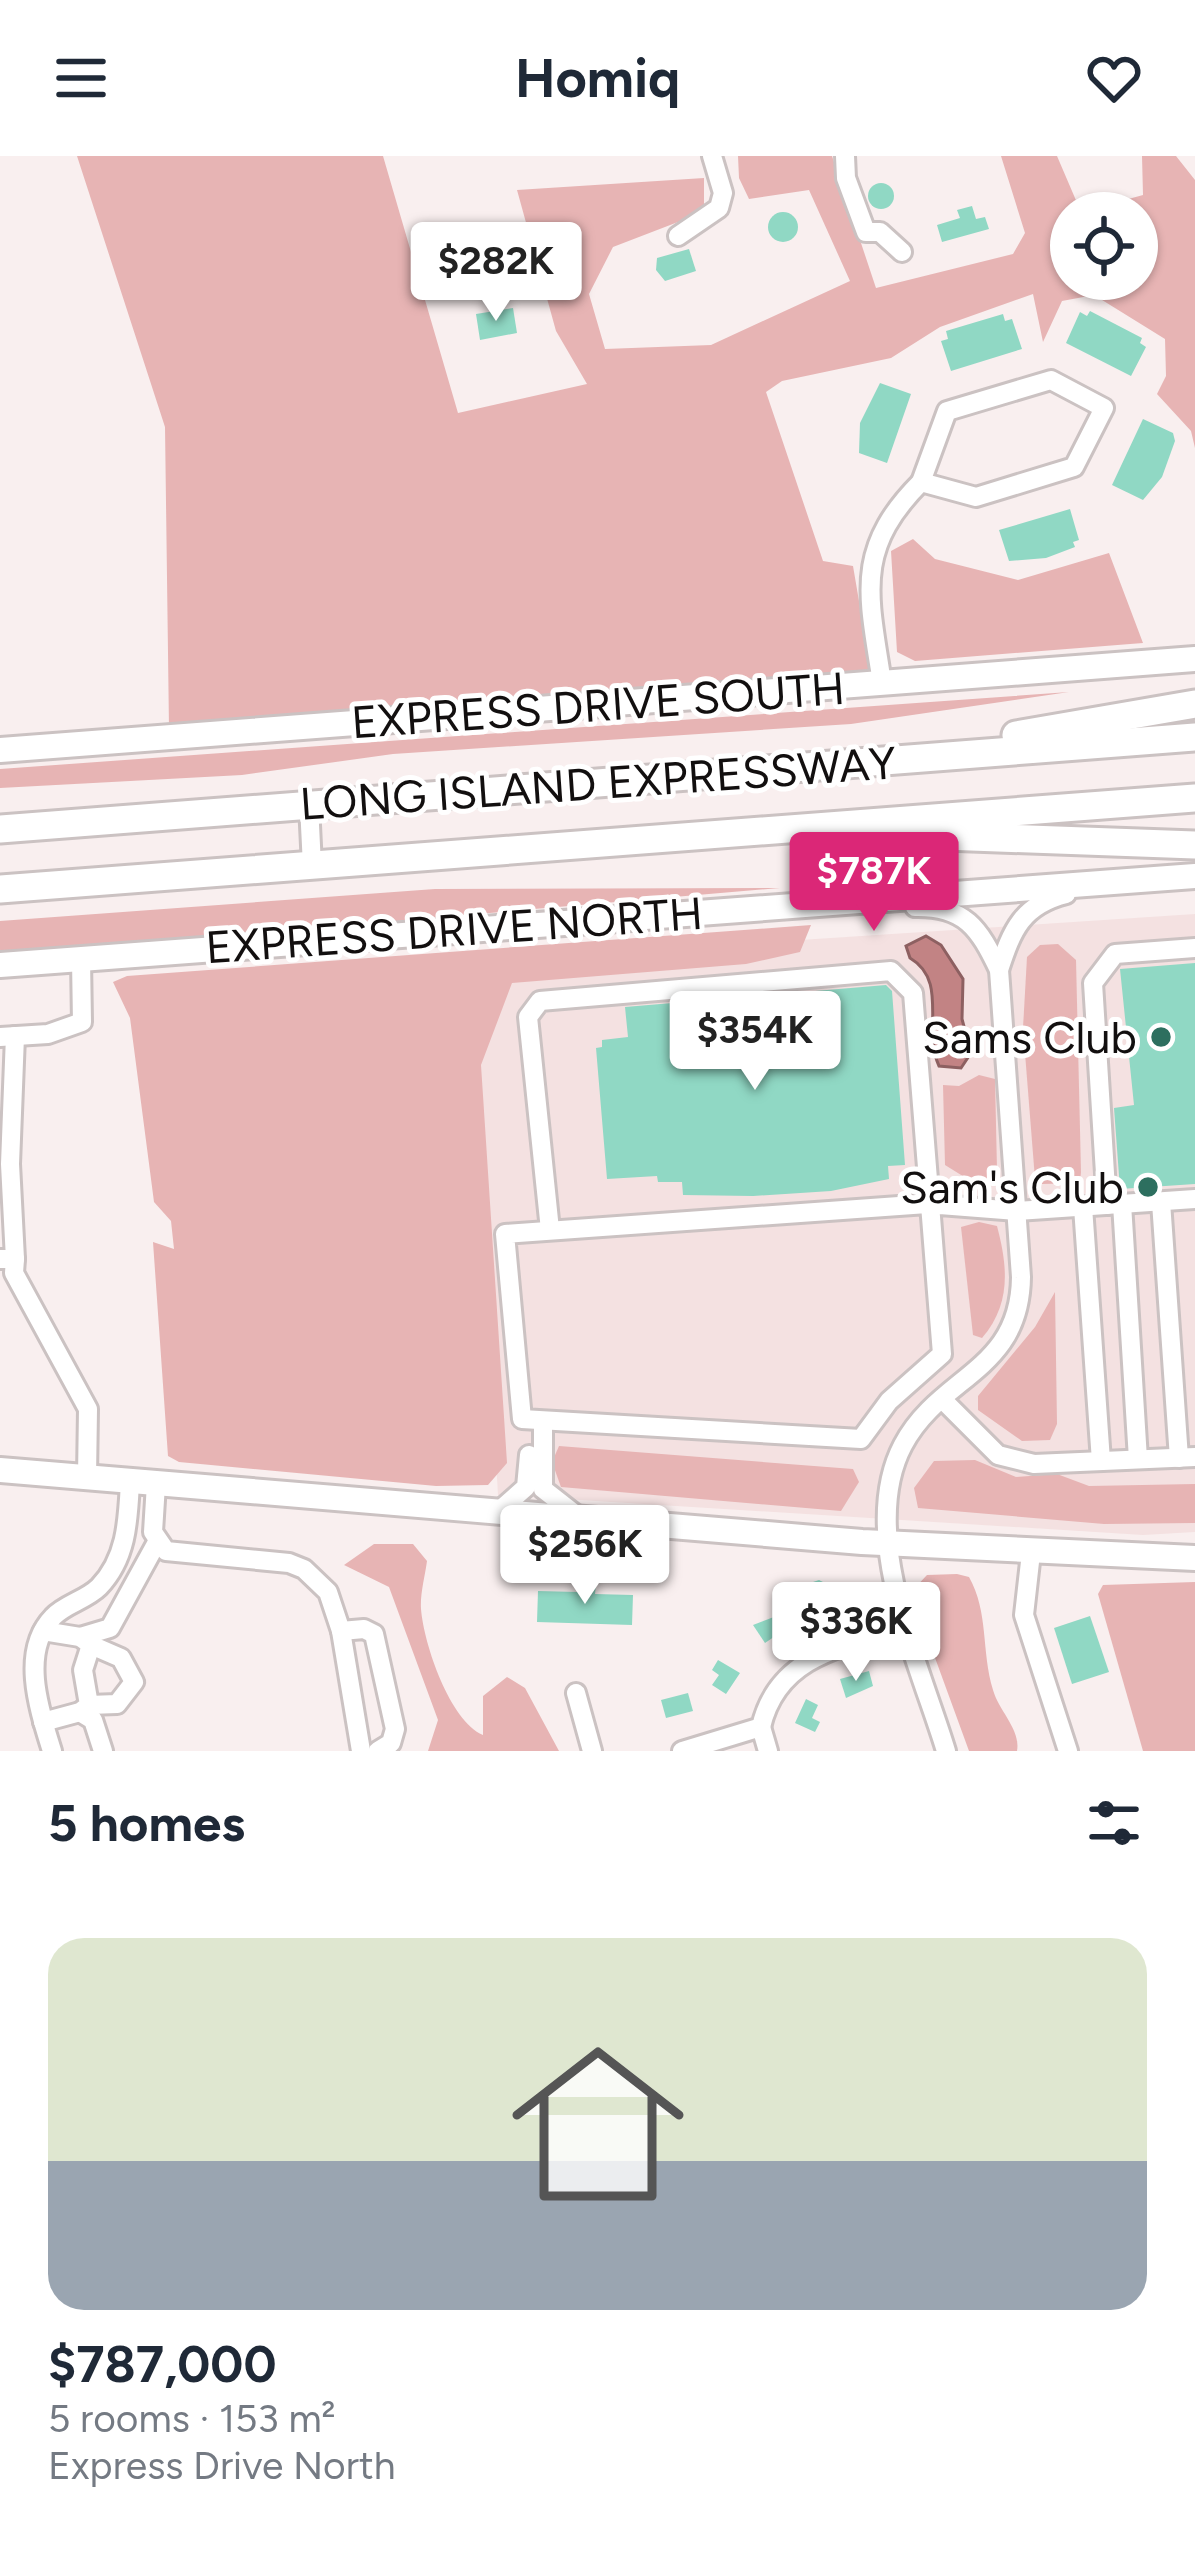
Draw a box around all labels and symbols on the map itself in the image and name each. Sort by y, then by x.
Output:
pin: $282K [412,222,580,324]
street label: EXPRESS DRIVE SOUTH [350,661,846,749]
street label: LONG ISLAND EXPRESSWAY [298,735,898,831]
pin: $787K [790,832,958,934]
street label: EXPRESS DRIVE NORTH [204,886,704,974]
pin: $354K [671,991,839,1093]
place label: Sams Club [922,1010,1137,1064]
marker: Sams Club [1148,1024,1174,1050]
place label: Sam's Club [900,1160,1124,1214]
marker: Sam's Club [1135,1174,1161,1200]
pin: $256K [501,1505,669,1607]
pin: $336K [772,1582,940,1684]

